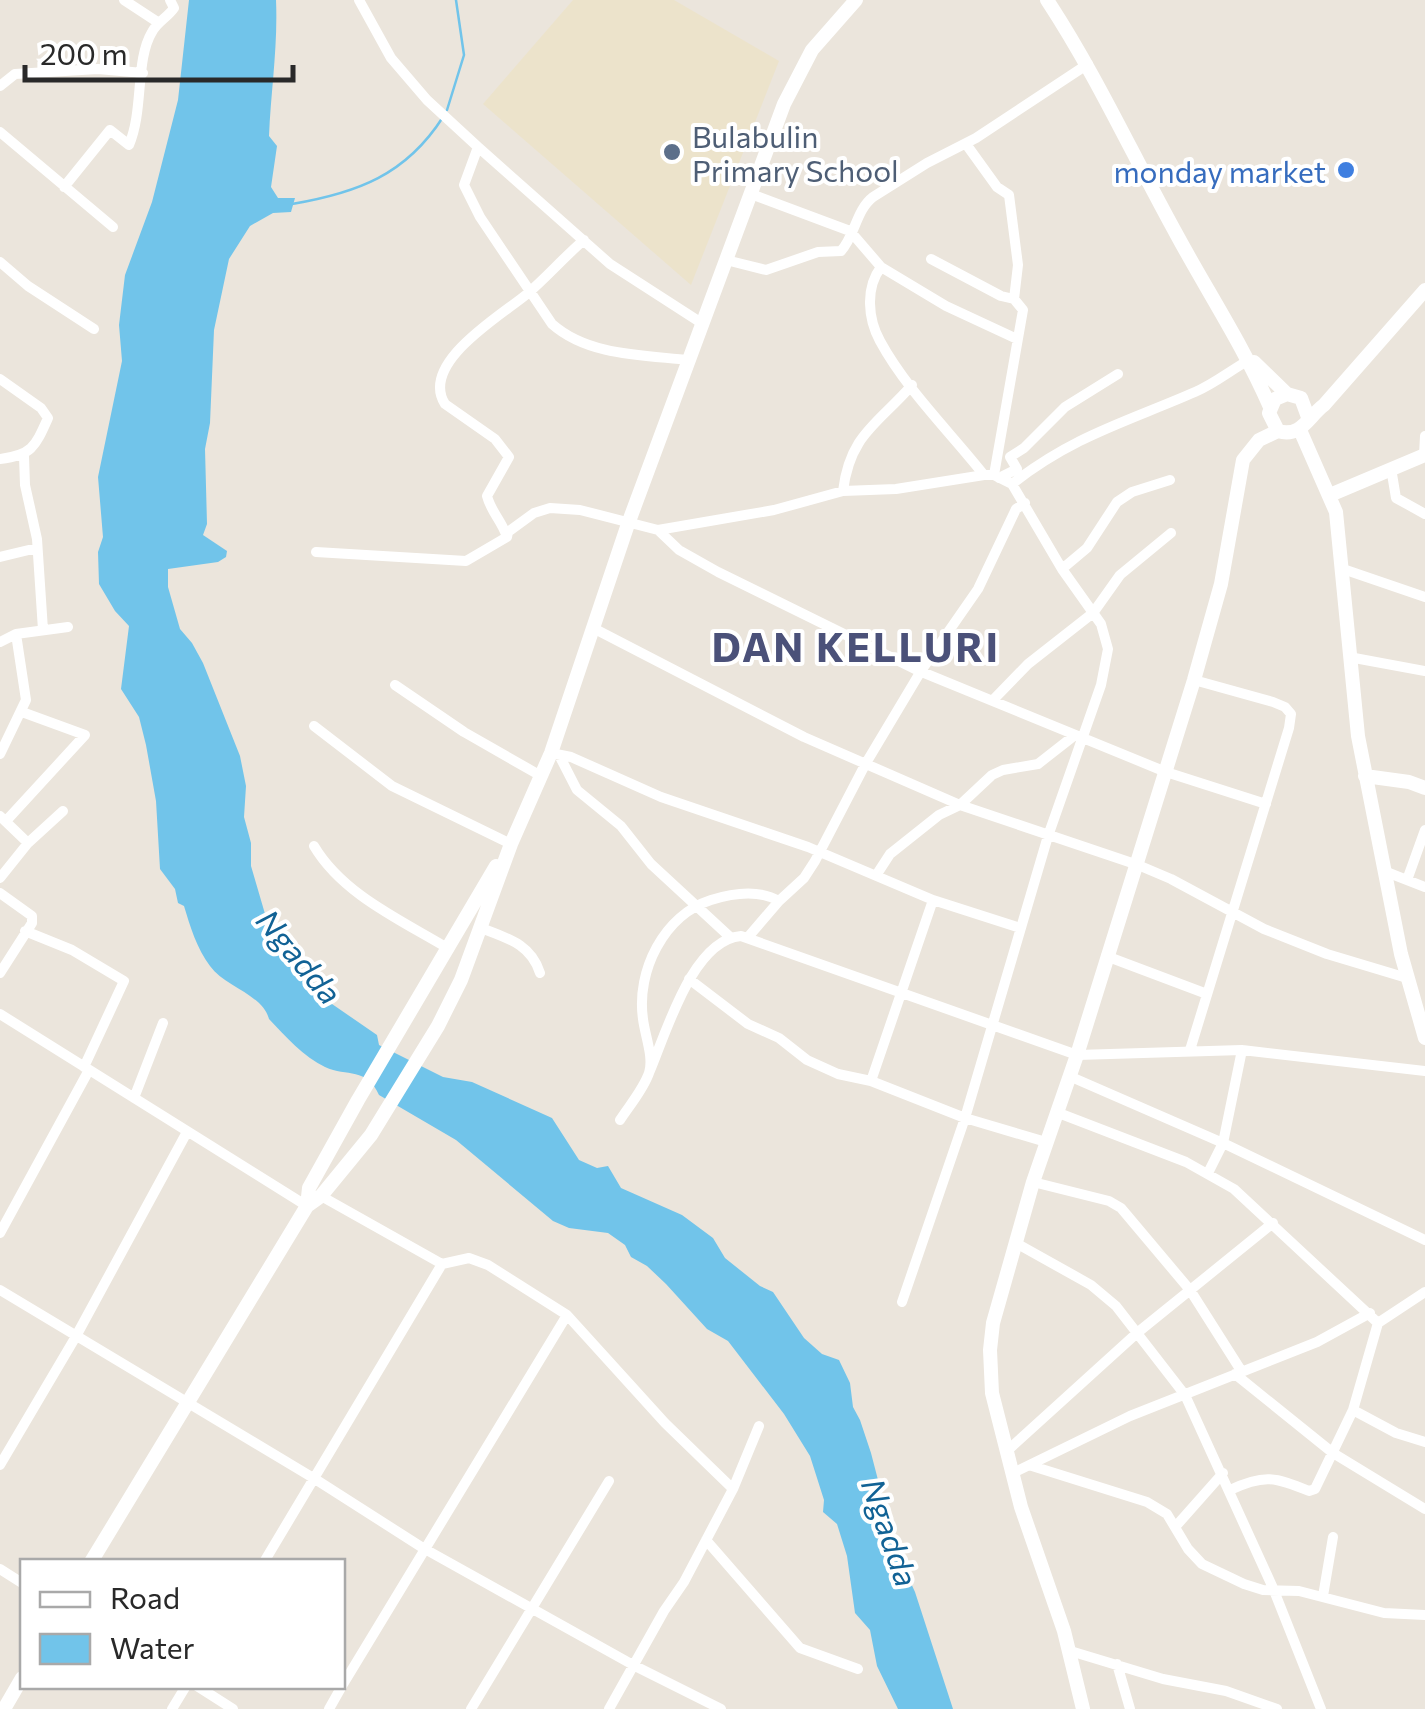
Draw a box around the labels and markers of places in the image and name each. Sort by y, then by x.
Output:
place label: Bulabulin Primary School [692,117,899,188]
marker: Bulabulin Primary School [661,141,683,163]
place label: monday market [1113,152,1326,189]
marker: monday market [1335,159,1357,181]

